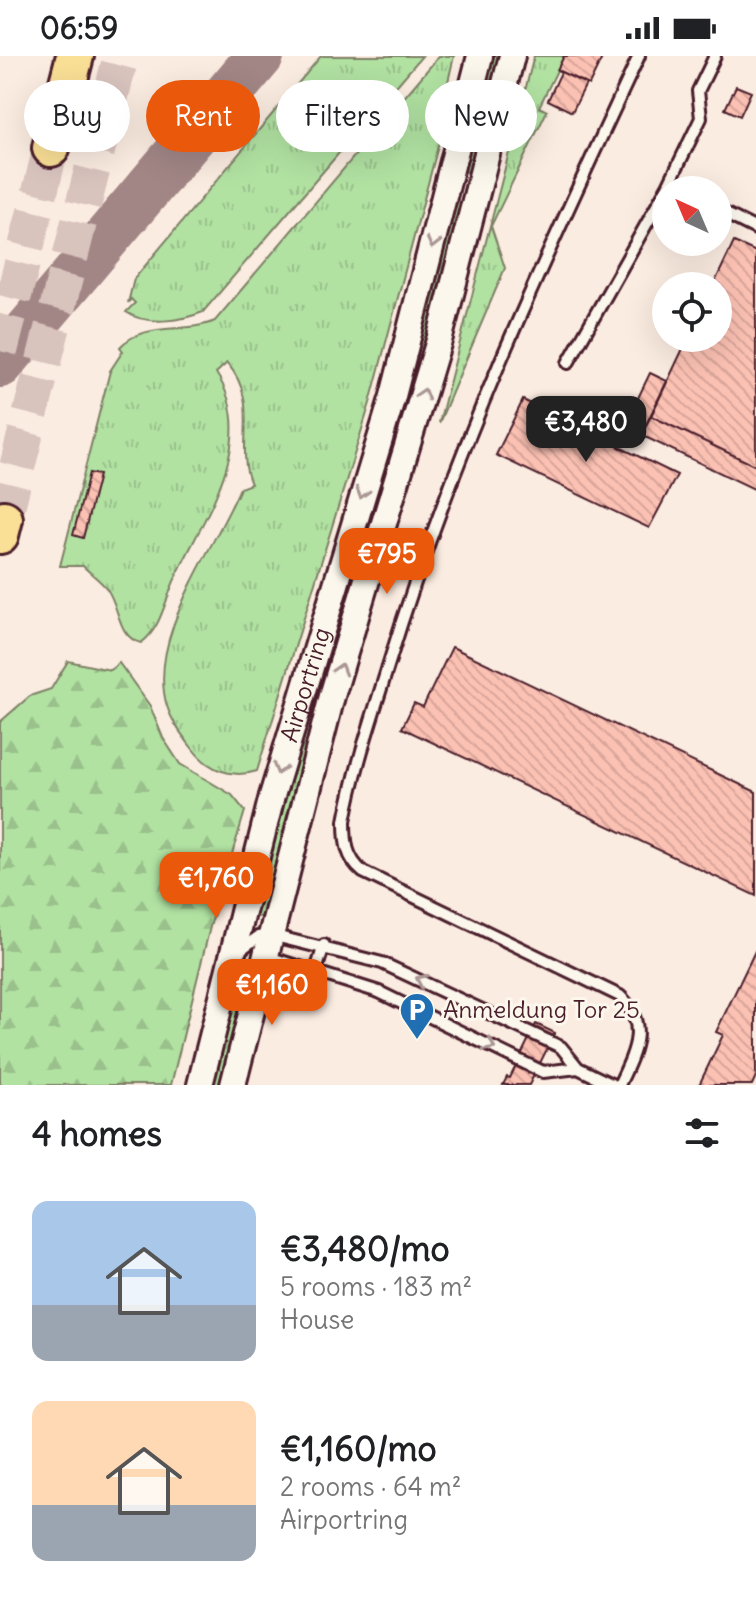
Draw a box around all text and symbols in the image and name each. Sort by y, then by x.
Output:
text: 06:59 [40,9,118,47]
chip: Buy [24,80,130,152]
chip: Rent [146,80,260,152]
chip: Filters [276,80,409,152]
chip: New [425,80,537,152]
north arrow [652,176,732,256]
map controls [652,176,732,352]
one-way arrow [425,236,442,250]
button: locate [652,272,732,352]
one-way arrow [414,387,430,401]
pin: €3,480 [521,396,651,464]
text: €3,480 [544,405,628,438]
one-way arrow [355,486,371,500]
pin: €795 [340,528,434,596]
text: €795 [357,537,417,570]
street label: Airportring [273,624,336,745]
one-way arrow [331,663,347,677]
one-way arrow [272,762,289,776]
pin: €1,760 [151,852,281,920]
text: €1,760 [178,861,254,894]
pin: €1,160 [207,959,337,1027]
text: €1,160 [235,968,309,1001]
one-way arrow [414,974,429,990]
parking icon: Anmeldung Tor 25 [398,991,436,1041]
place label: Anmeldung Tor 25 [443,994,640,1024]
one-way arrow [481,1036,496,1052]
icon: filters [680,1111,724,1155]
text: 4 homes [32,1112,162,1155]
text: €3,480/mo [280,1227,450,1270]
icon: home [96,1233,192,1329]
text: 5 rooms · 183 m² [280,1270,472,1303]
text: House [280,1303,354,1336]
text: €1,160/mo [280,1427,437,1470]
icon: home [96,1433,192,1529]
text: 2 rooms · 64 m² [280,1470,462,1503]
text: Airportring [280,1503,408,1536]

